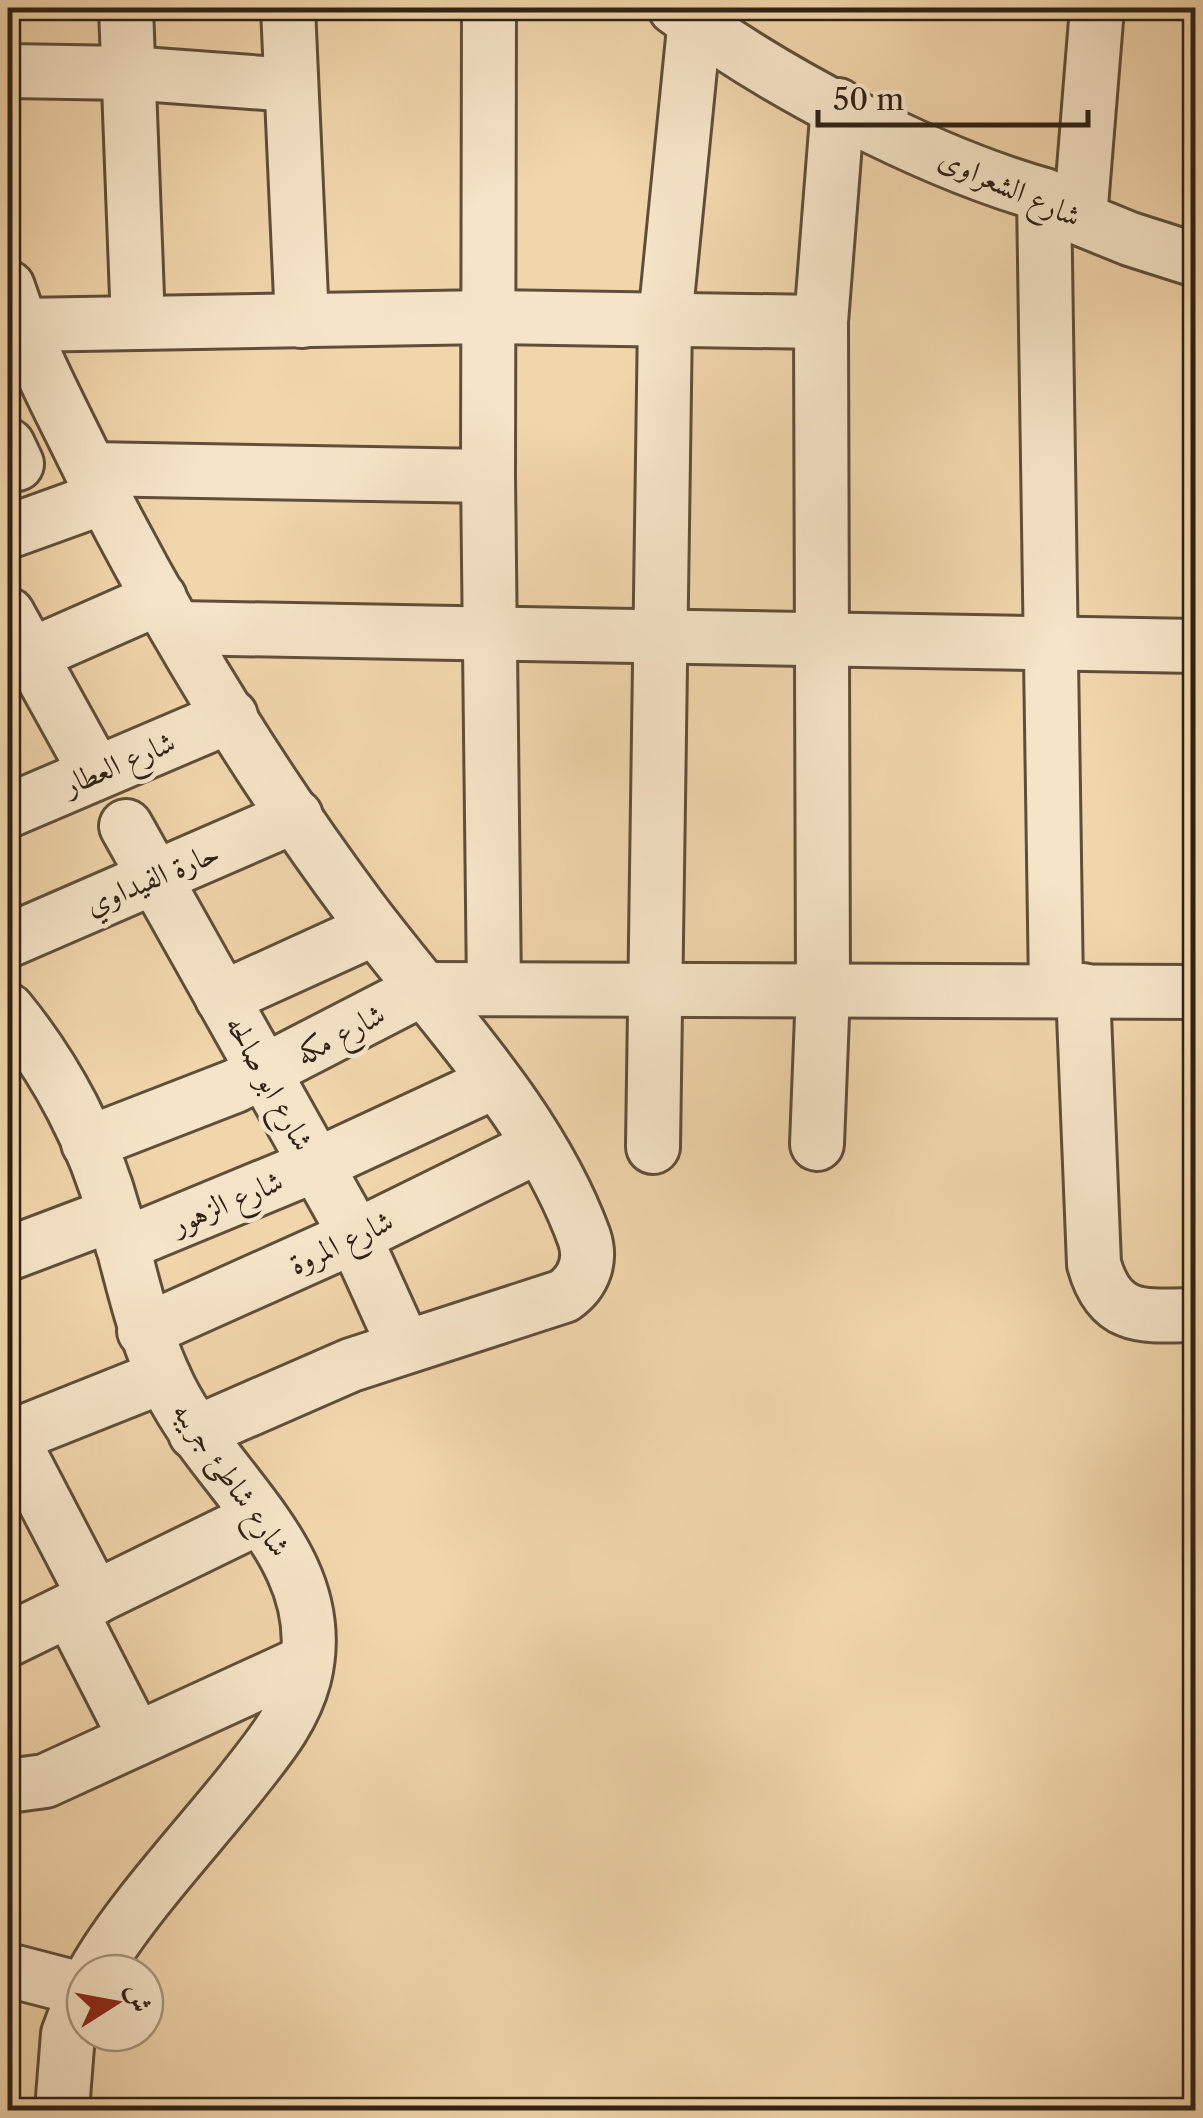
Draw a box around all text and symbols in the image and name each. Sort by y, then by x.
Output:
scale bar [818,65,1088,127]
text: 50 m [833,81,904,118]
street label: شارع الشعراوى [930,139,1087,241]
street label: شارع العطار [55,723,183,811]
street label: حارة الفيداوي [79,833,227,928]
street label: شارع مكه [289,995,394,1079]
street label: شارع ابو صالحه [212,1009,322,1160]
street label: شارع الزهور [163,1162,291,1250]
street label: شارع المروة [283,1202,402,1288]
street label: شارع شاطئ جريبه [159,1394,299,1568]
north arrow [65,1953,165,2053]
text: ش [120,1981,159,2015]

